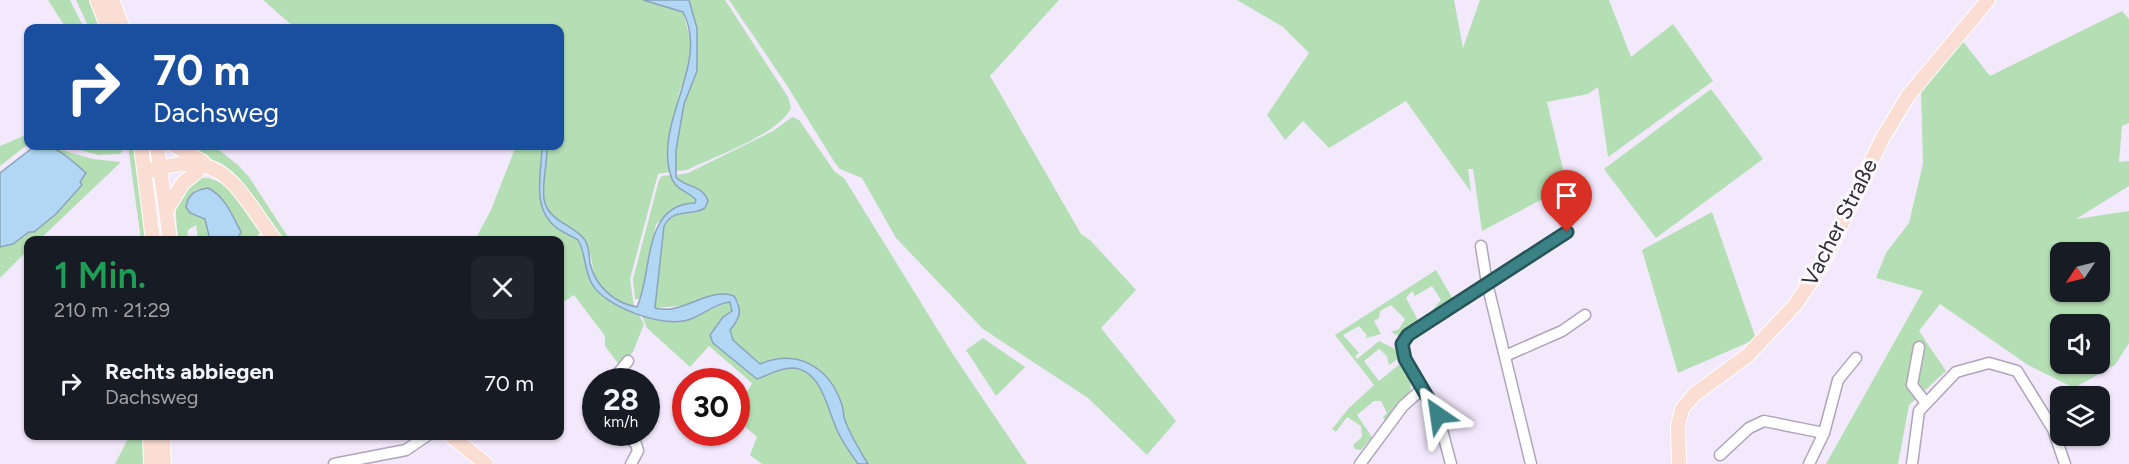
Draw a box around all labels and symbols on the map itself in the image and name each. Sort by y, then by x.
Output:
street label: Vacher Straße [1796,154,1883,291]
pin [1541,170,1592,232]
north arrow [2050,242,2110,302]
speed limit sign: 30 [672,368,750,446]
position arrow [1406,383,1470,447]

